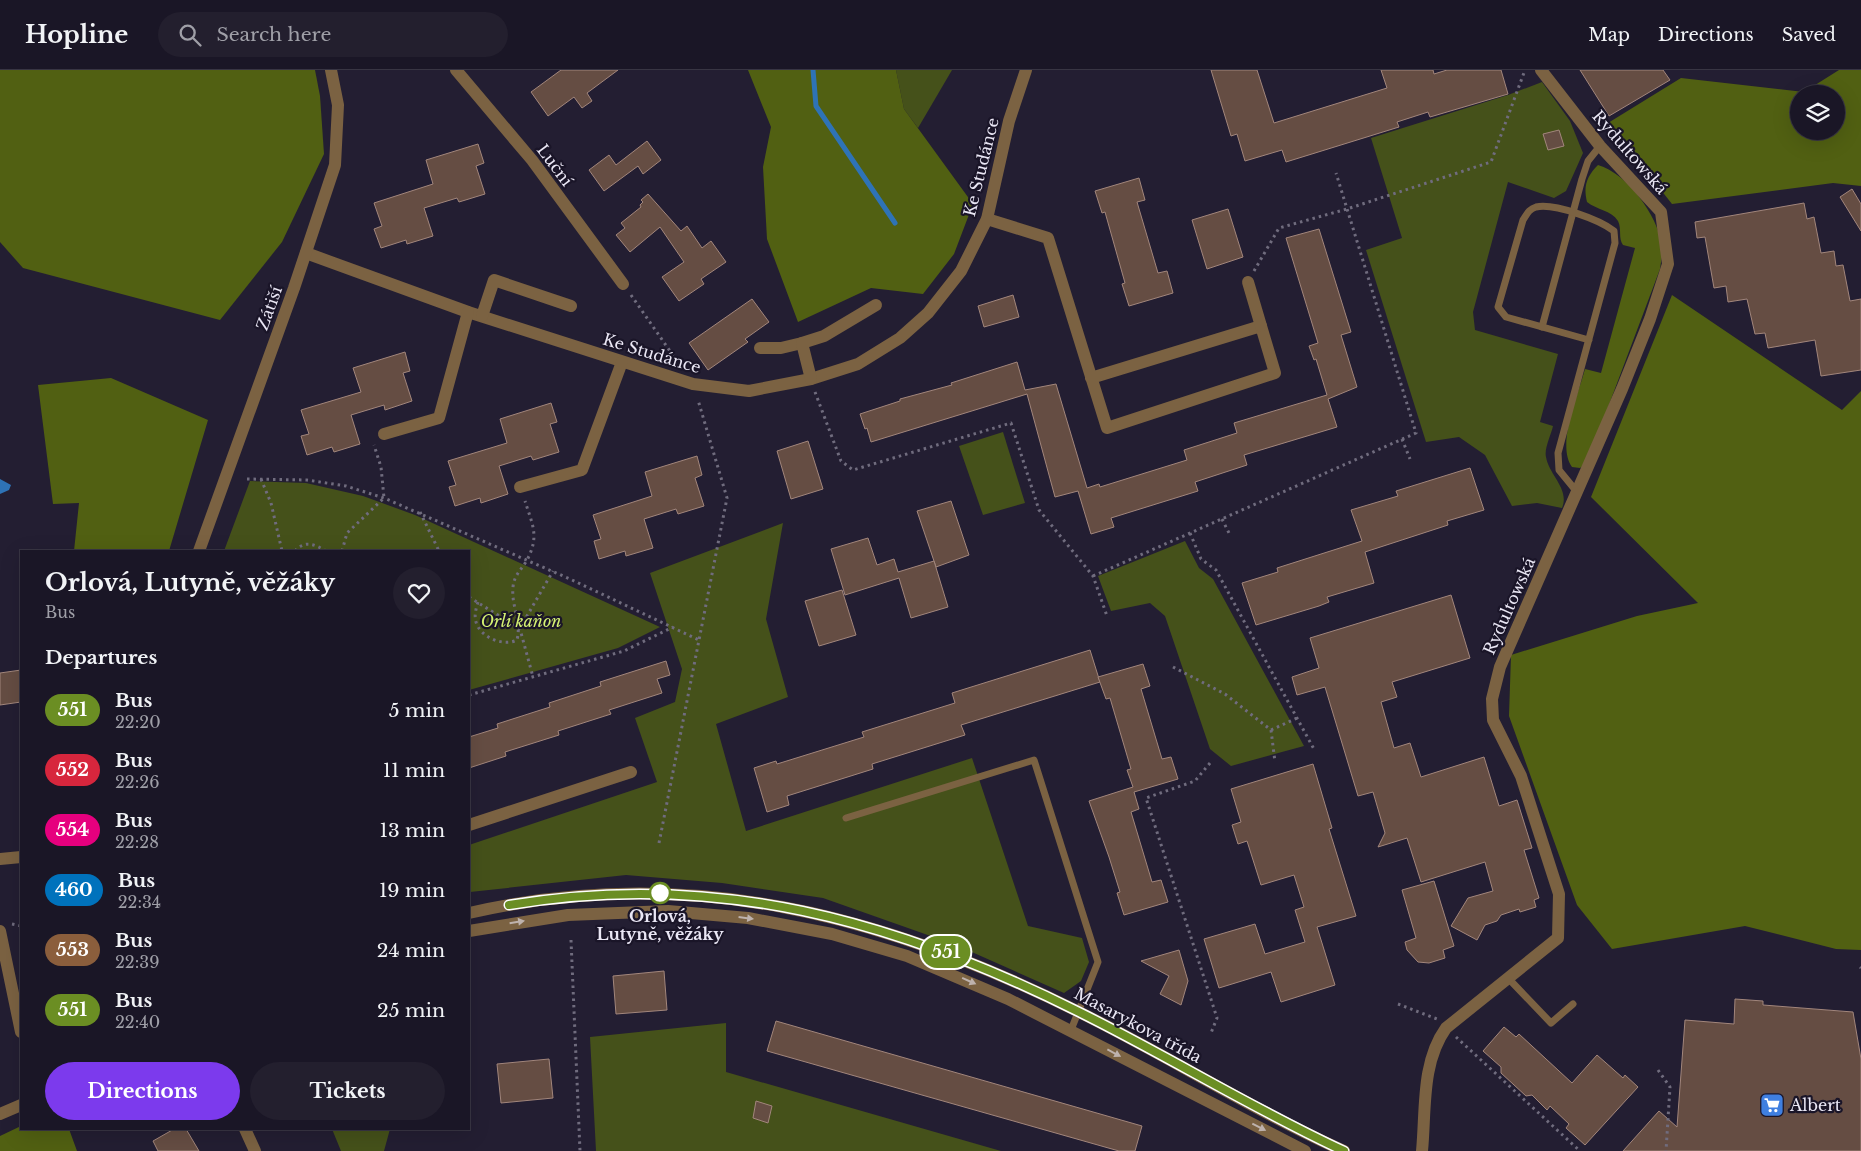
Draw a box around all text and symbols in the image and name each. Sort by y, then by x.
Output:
search box [158,12,508,57]
text: Hopline [25,20,128,49]
icon: search [176,21,204,49]
text: Search here [216,23,331,46]
text: Map [1588,24,1630,46]
text: Directions [1658,24,1754,46]
text: Saved [1782,24,1836,46]
map controls [1790,85,1845,140]
button: layers [1790,85,1845,140]
street label: Rydultowská [1588,106,1672,198]
street label: Ke Studánce [959,115,1003,219]
street label: Luční [533,140,578,190]
street label: Zátiší [252,283,286,333]
street label: Ke Studánce [601,329,703,377]
street label: Rydultowská [1479,554,1539,658]
button: heart [393,567,445,619]
text: Orlová, Lutyně, věžáky [45,568,335,597]
text: Bus [45,602,75,622]
park label: Orlí kaňon [481,611,561,631]
text: Departures [45,646,157,669]
text: Bus [115,689,152,712]
text: 551 [58,699,87,721]
text: 5 min [389,699,445,722]
text: 22:20 [115,712,161,732]
text: Bus [115,749,152,772]
text: 552 [56,759,89,781]
text: 11 min [383,759,445,782]
text: 22:26 [115,772,159,792]
text: Bus [115,809,152,832]
text: 554 [56,819,89,841]
text: 13 min [379,819,445,842]
text: 22:28 [115,832,159,852]
text: Bus [118,869,155,892]
text: 460 [55,879,93,901]
text: 19 min [379,879,445,902]
marker: Orlová, Lutyně, věžáky [649,882,671,904]
text: 22:34 [118,892,161,912]
place label: Orlová, Lutyně, věžáky [597,906,724,944]
one-way arrow [738,914,754,922]
one-way arrow [509,918,525,926]
text: Bus [115,929,152,952]
line badge: 551 [917,936,975,968]
text: 553 [56,939,89,961]
text: 24 min [377,939,445,962]
text: 551 [931,941,961,963]
text: 22:39 [115,952,159,972]
one-way arrow [962,977,976,985]
street label: Masarykova třída [1071,983,1205,1067]
text: Bus [115,989,152,1012]
text: 551 [58,999,87,1021]
text: 25 min [377,999,445,1022]
text: 22:40 [115,1012,160,1032]
one-way arrow [1107,1049,1122,1057]
button: Directions [45,1062,240,1120]
button: Tickets [250,1062,445,1120]
supermarket icon: Albert [1759,1092,1785,1118]
place label: Albert [1789,1095,1841,1115]
one-way arrow [1251,1123,1266,1131]

